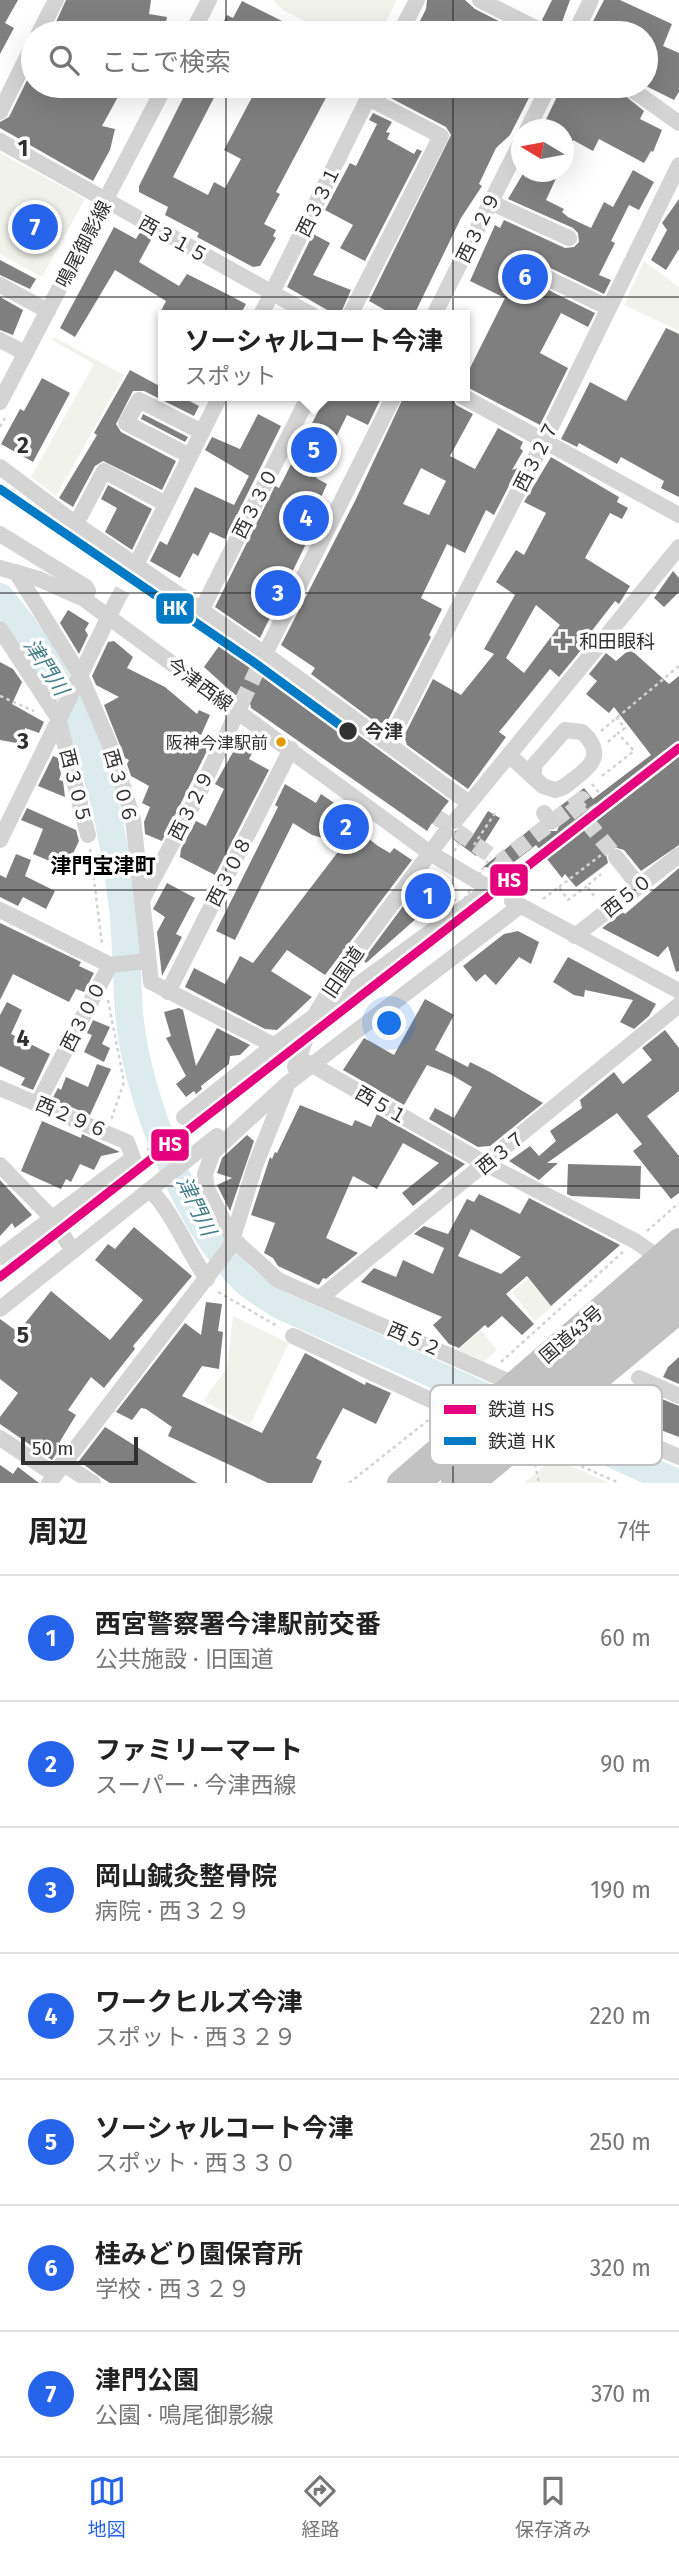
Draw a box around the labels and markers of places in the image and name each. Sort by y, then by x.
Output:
pin: 7 [12,201,58,253]
pin: 6 [502,251,548,303]
pin: 5 [291,424,337,476]
pin: 4 [283,492,329,544]
pin: 3 [255,567,301,619]
place label: 和田眼科 [579,630,655,653]
marker: 和田眼科 [553,631,573,651]
marker: 今津 [337,720,359,742]
place label: 今津 [365,720,403,743]
place label: 阪神今津駅前 [166,733,268,754]
marker: 阪神今津駅前 [274,735,288,749]
pin: 2 [323,801,369,853]
pin: 1 [405,870,451,922]

